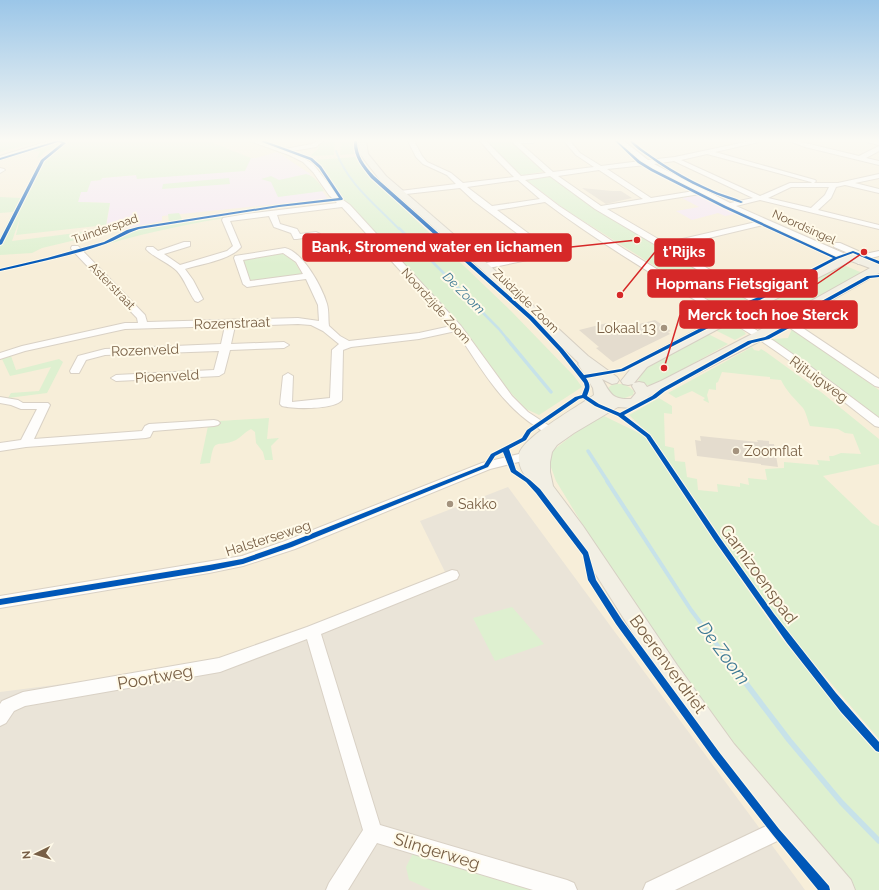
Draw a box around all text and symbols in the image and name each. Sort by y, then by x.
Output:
street label: Noordsingel [770,207,839,248]
street label: Tuinderspad [70,211,140,247]
callout: Bank, Stromend water en lichamen [303,234,571,261]
text: Bank, Stromend water en lichamen [312,238,562,256]
callout: t'Rijks [655,239,714,266]
text: t'Rijks [663,243,705,261]
street label: Asterstraat [86,260,138,312]
street label: Noordzijde Zoom [399,265,473,347]
street label: Zuidzijde Zoom [490,266,562,336]
water label: De Zoom [440,269,488,317]
callout: Hopmans Fietsgigant [648,270,817,297]
text: Hopmans Fietsgigant [655,275,809,293]
callout: Merck toch hoe Sterck [680,301,857,328]
text: Merck toch hoe Sterck [688,306,849,324]
street label: Rozenstraat [194,314,271,332]
place label: Lokaal 13 [597,320,656,336]
marker: Lokaal 13 [659,323,669,333]
street label: Rozenveld [111,341,179,359]
street label: Rijtuigweg [787,353,851,405]
street label: Pioenveld [134,366,200,386]
place label: Zoomflat [744,443,803,459]
marker: Zoomflat [731,446,741,456]
place label: Sakko [458,496,497,512]
marker: Sakko [445,499,455,509]
street label: Halsterseweg [223,517,313,559]
street label: Garnizoenspad [716,520,802,628]
street label: Boerenverdriet [625,611,711,717]
water label: De Zoom [694,617,754,689]
street label: Poortweg [116,661,194,693]
street label: Slingerweg [392,828,482,874]
north arrow [16,834,56,874]
text: N [20,850,33,860]

